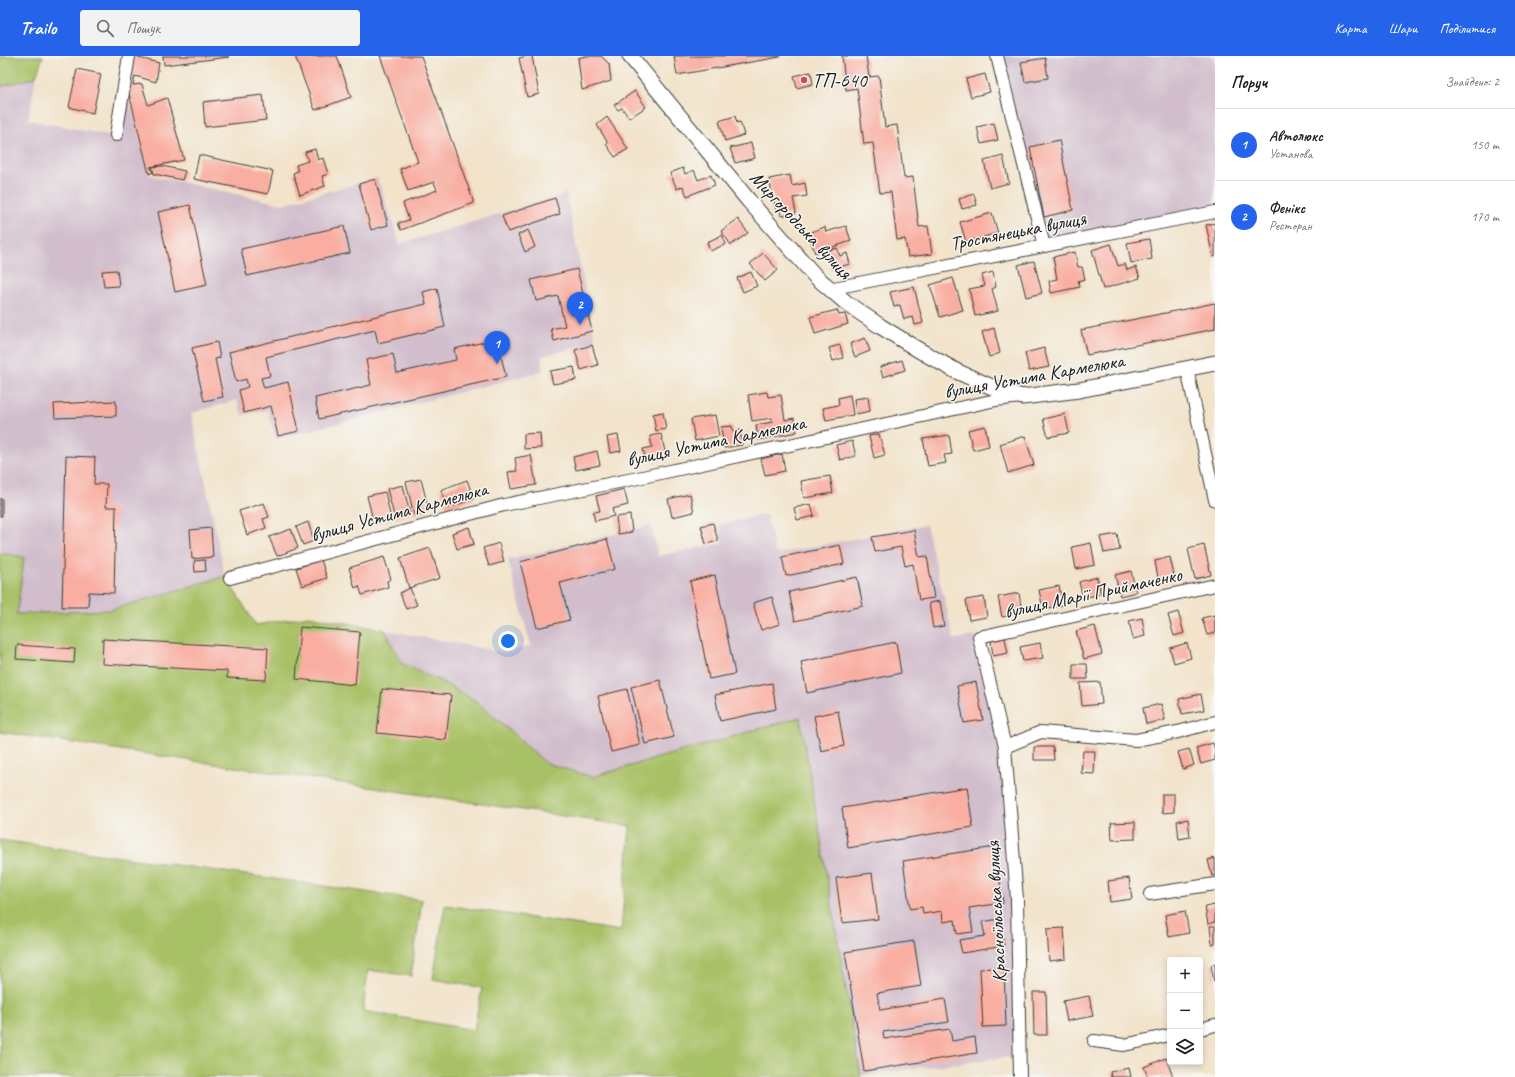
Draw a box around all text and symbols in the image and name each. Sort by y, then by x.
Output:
search box [80,10,360,46]
text: Trailo [20,16,56,40]
icon: search [94,17,116,39]
text: Пошук [126,19,160,38]
text: Карта [1335,20,1367,37]
text: Шари [1389,20,1417,37]
text: Поділитися [1439,20,1495,37]
place label: ТП-640 [812,68,869,93]
text: Поруч [1231,72,1267,93]
text: Знайдено: 2 [1445,74,1499,90]
marker: ТП-640 [799,75,809,85]
text: Автолюкс [1269,127,1323,146]
text: 1 [1241,137,1247,153]
text: 150 m [1471,137,1499,153]
text: Установа [1269,146,1312,162]
street label: Миргородська вулиця [744,166,858,285]
text: Фенікс [1269,199,1305,218]
street label: Тростянецька вулиця [948,205,1089,256]
text: 2 [1241,209,1247,225]
text: 170 m [1471,209,1499,225]
text: Ресторан [1269,218,1312,234]
pin: 2 [567,292,593,325]
pin: 1 [484,331,510,364]
street label: вулиця Устима Кармелюка [942,348,1128,404]
street label: вулиця Устима Кармелюка [624,409,809,472]
street label: вулиця Устима Кармелюка [308,476,492,548]
street label: вулиця Марії Приймаченко [1002,562,1185,624]
your location [498,631,518,651]
street label: Красноїльська вулиця [980,840,1012,984]
map controls [1167,957,1203,1065]
button: + [1167,957,1203,993]
button: − [1167,993,1203,1029]
button: layers [1167,1029,1203,1065]

